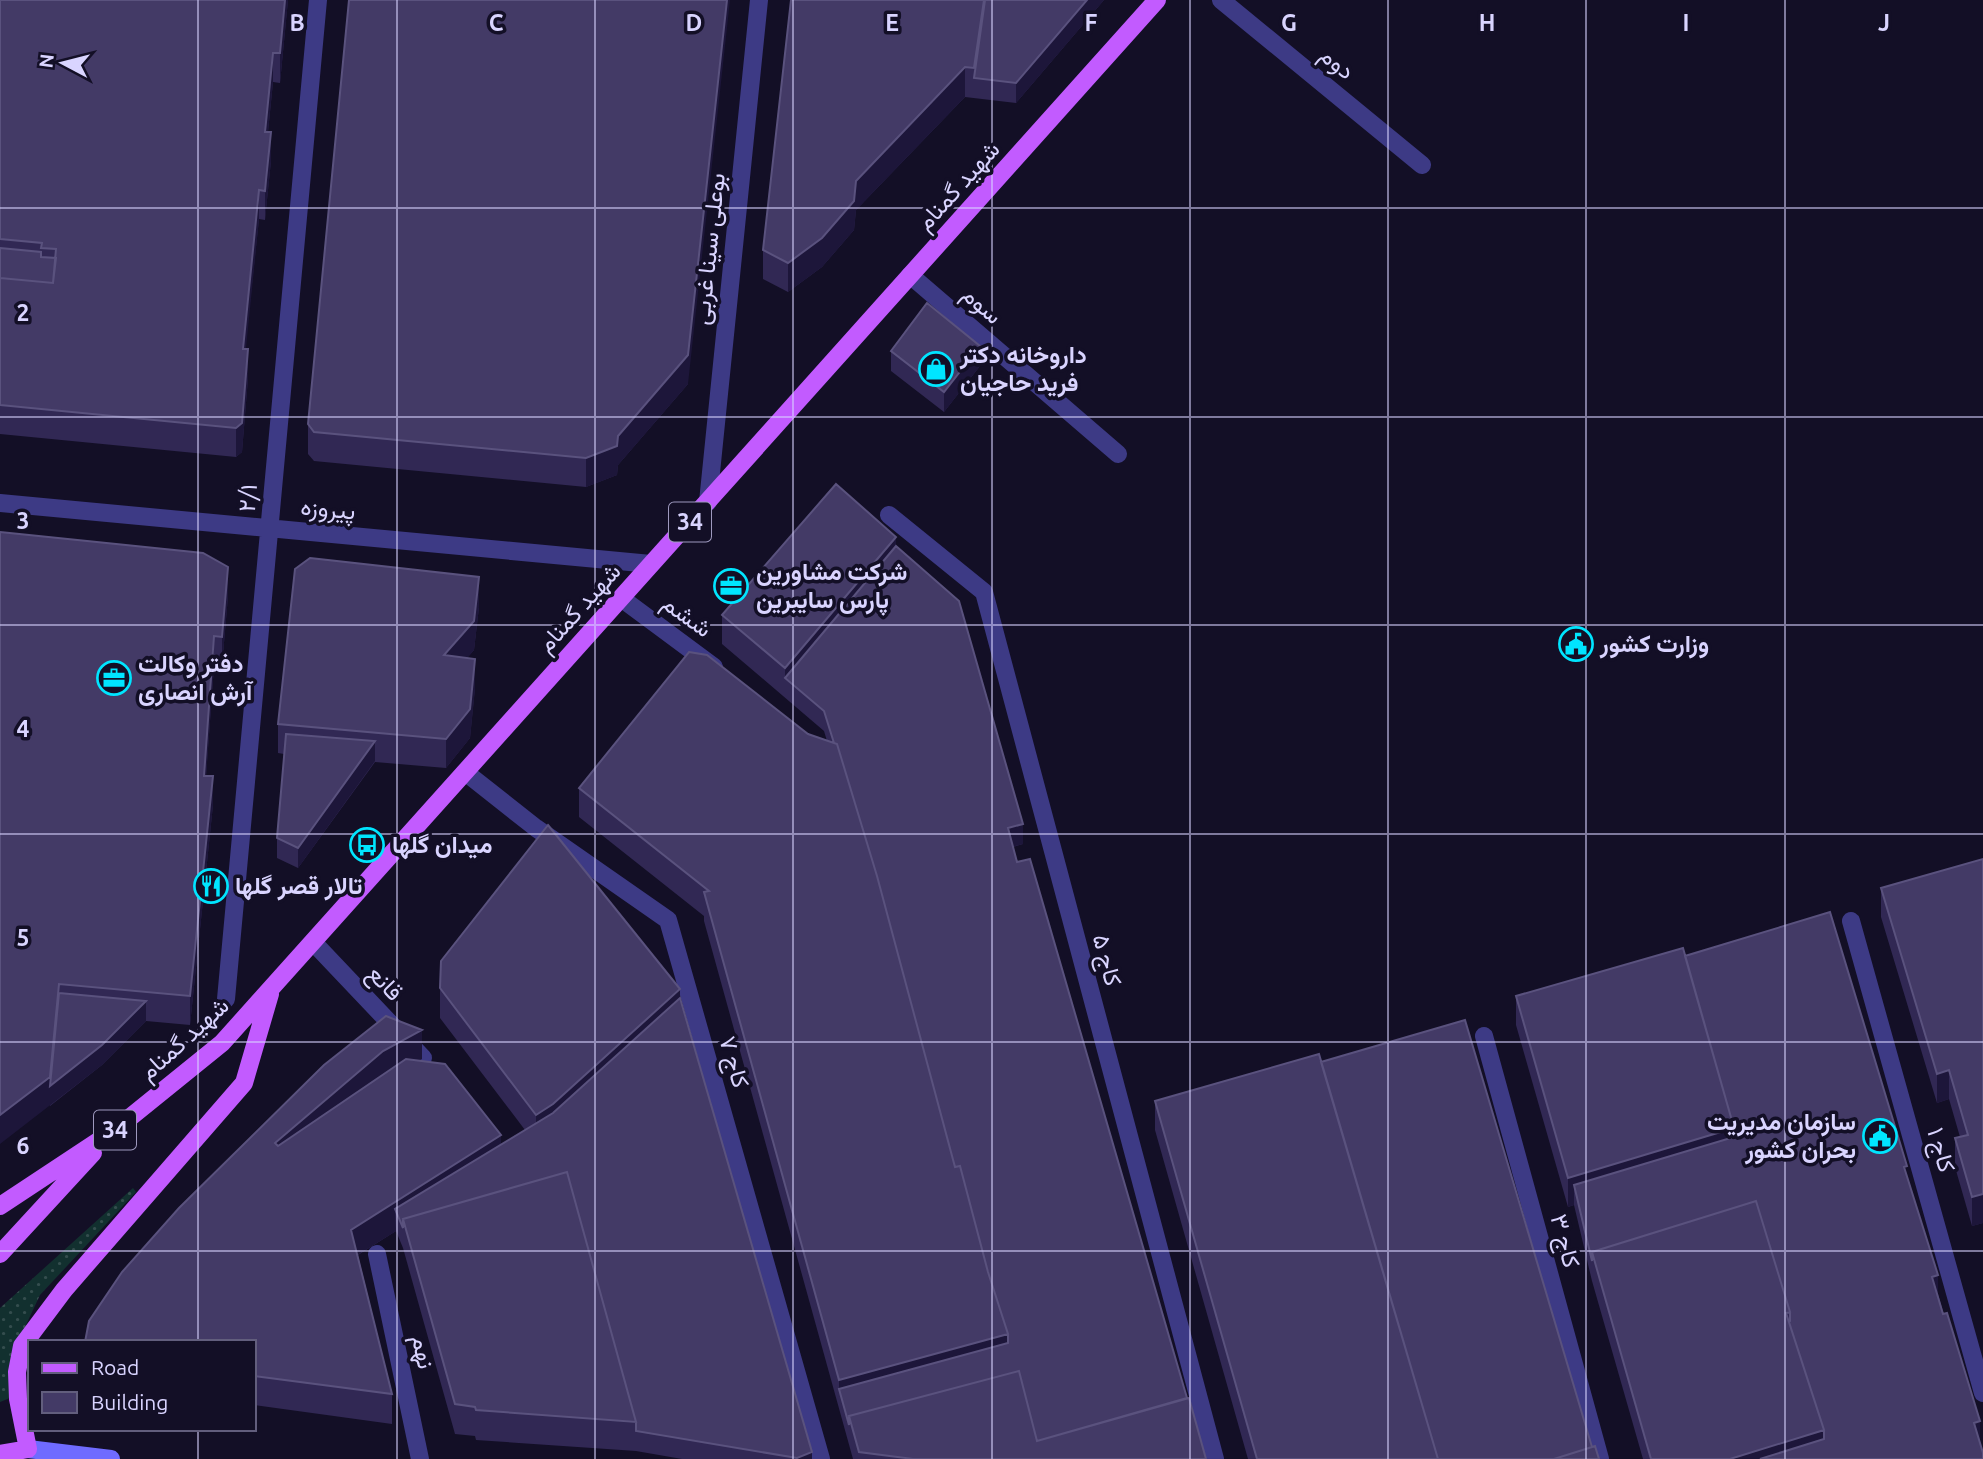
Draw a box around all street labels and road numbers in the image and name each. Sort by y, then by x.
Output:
street label: دوم [1313,41,1360,87]
street label: شهید گمنام [910,135,1007,238]
street label: بوعلی سینا غربی [687,172,732,326]
street label: سوم [955,280,1008,331]
street label: ۲/۱ [233,483,262,513]
street label: پیروزه [299,493,357,527]
road number: 34 [669,502,711,542]
street label: شهید گمنام [531,557,628,660]
street label: ششم [656,589,717,645]
street label: کاج ۵ [1085,931,1127,990]
street label: قانع [359,959,408,1009]
street label: شهید گمنام [133,991,236,1088]
street label: کاج ۷ [711,1033,755,1092]
road number: 34 [94,1110,136,1149]
street label: کاج ۱ [1919,1124,1961,1176]
street label: کاج ۳ [1543,1211,1586,1271]
street label: نهم [404,1332,440,1372]

